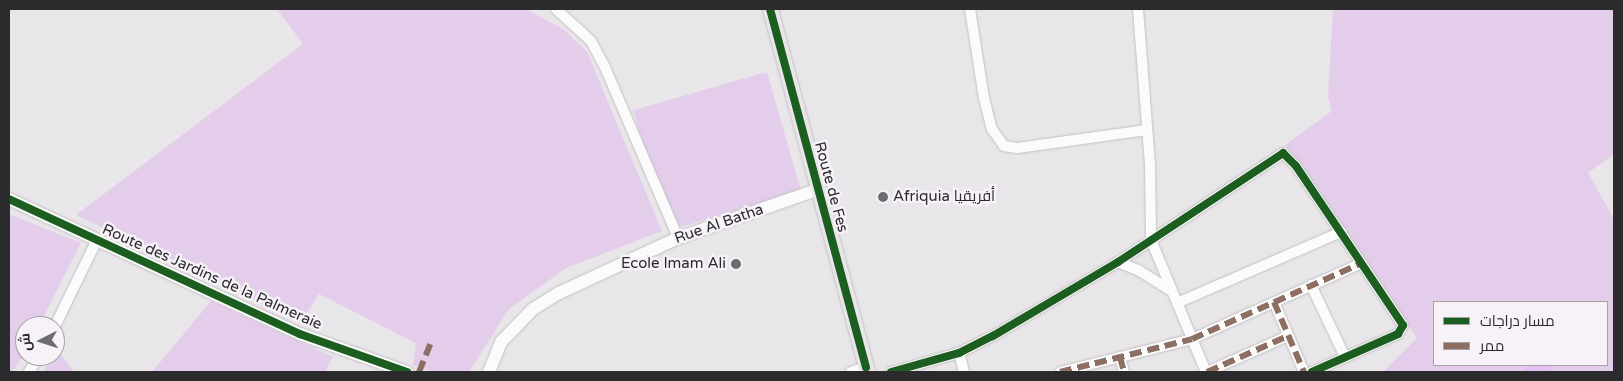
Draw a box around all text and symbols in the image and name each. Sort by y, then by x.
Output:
street label: Route de Fes [810,140,852,234]
place label: Afriquia أفريقيا [893,188,995,206]
marker: Afriquia أفريقيا [877,191,889,203]
street label: Rue Al Batha [672,200,766,248]
street label: Route des Jardins de la Palmeraie [99,220,325,334]
place label: Ecole Imam Ali [621,255,726,273]
marker: Ecole Imam Ali [730,258,742,270]
legend [1433,301,1608,366]
text: مسار دراجات [1480,312,1555,330]
north arrow [15,316,65,366]
text: ش [16,333,35,352]
text: ممر [1480,337,1504,355]

